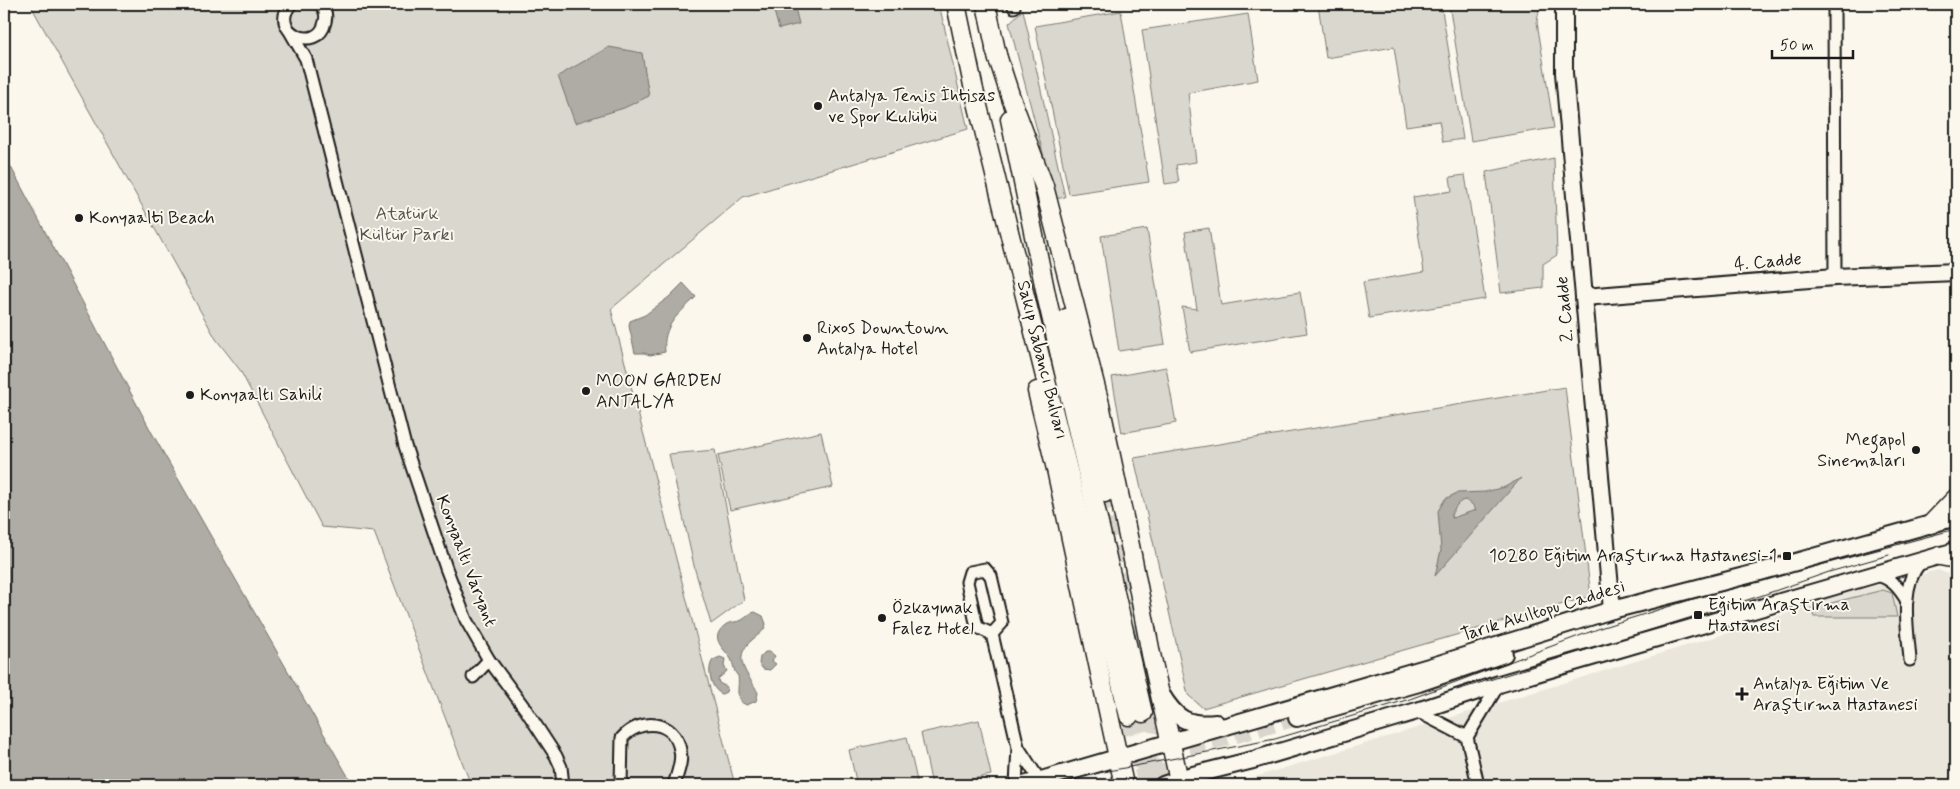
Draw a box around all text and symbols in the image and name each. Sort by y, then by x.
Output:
scale bar [1772,28,1854,60]
text: 50 m [1780,36,1814,56]
place label: Antalya Tenis İhtisas ve Spor Kulübü [828,84,995,129]
marker: Antalya Tenis İhtisas ve Spor Kulübü [812,100,824,112]
park label: Atatürk Kültür Parkı [359,202,455,247]
place label: Konyaalti Beach [89,206,215,230]
marker: Konyaalti Beach [73,212,85,224]
street label: 4. Cadde [1733,247,1803,277]
street label: 2. Cadde [1550,275,1580,343]
street label: Sakıp Sabancı Bulvarı [1011,278,1073,442]
place label: Rixos Downtown Antalya Hotel [817,316,948,361]
marker: Rixos Downtown Antalya Hotel [801,332,813,344]
place label: MOON GARDEN ANTALYA [596,369,722,414]
place label: Konyaaltı Sahili [200,383,322,407]
marker: MOON GARDEN ANTALYA [580,385,592,397]
marker: Konyaaltı Sahili [184,389,196,401]
place label: Megapol Sinemaları [1817,428,1906,473]
marker: Megapol Sinemaları [1910,444,1922,456]
street label: Konyaaltı Varyant [430,492,502,631]
place label: 10280 Eğitim Araştırma Hastanesi-1 [1489,544,1777,568]
marker: 10280 Eğitim Araştırma Hastanesi-1 [1781,550,1793,562]
street label: Tarık Akıltopu Caddesi [1458,575,1628,647]
place label: Eğitim Araştırma Hastanesi [1708,593,1850,638]
place label: Özkaymak Falez Hotel [892,596,974,641]
marker: Eğitim Araştırma Hastanesi [1692,609,1704,621]
marker: Özkaymak Falez Hotel [876,612,888,624]
place label: Antalya Eğitim Ve Araştırma Hastanesi [1753,672,1918,717]
marker: Antalya Eğitim Ve Araştırma Hastanesi [1735,687,1749,701]

